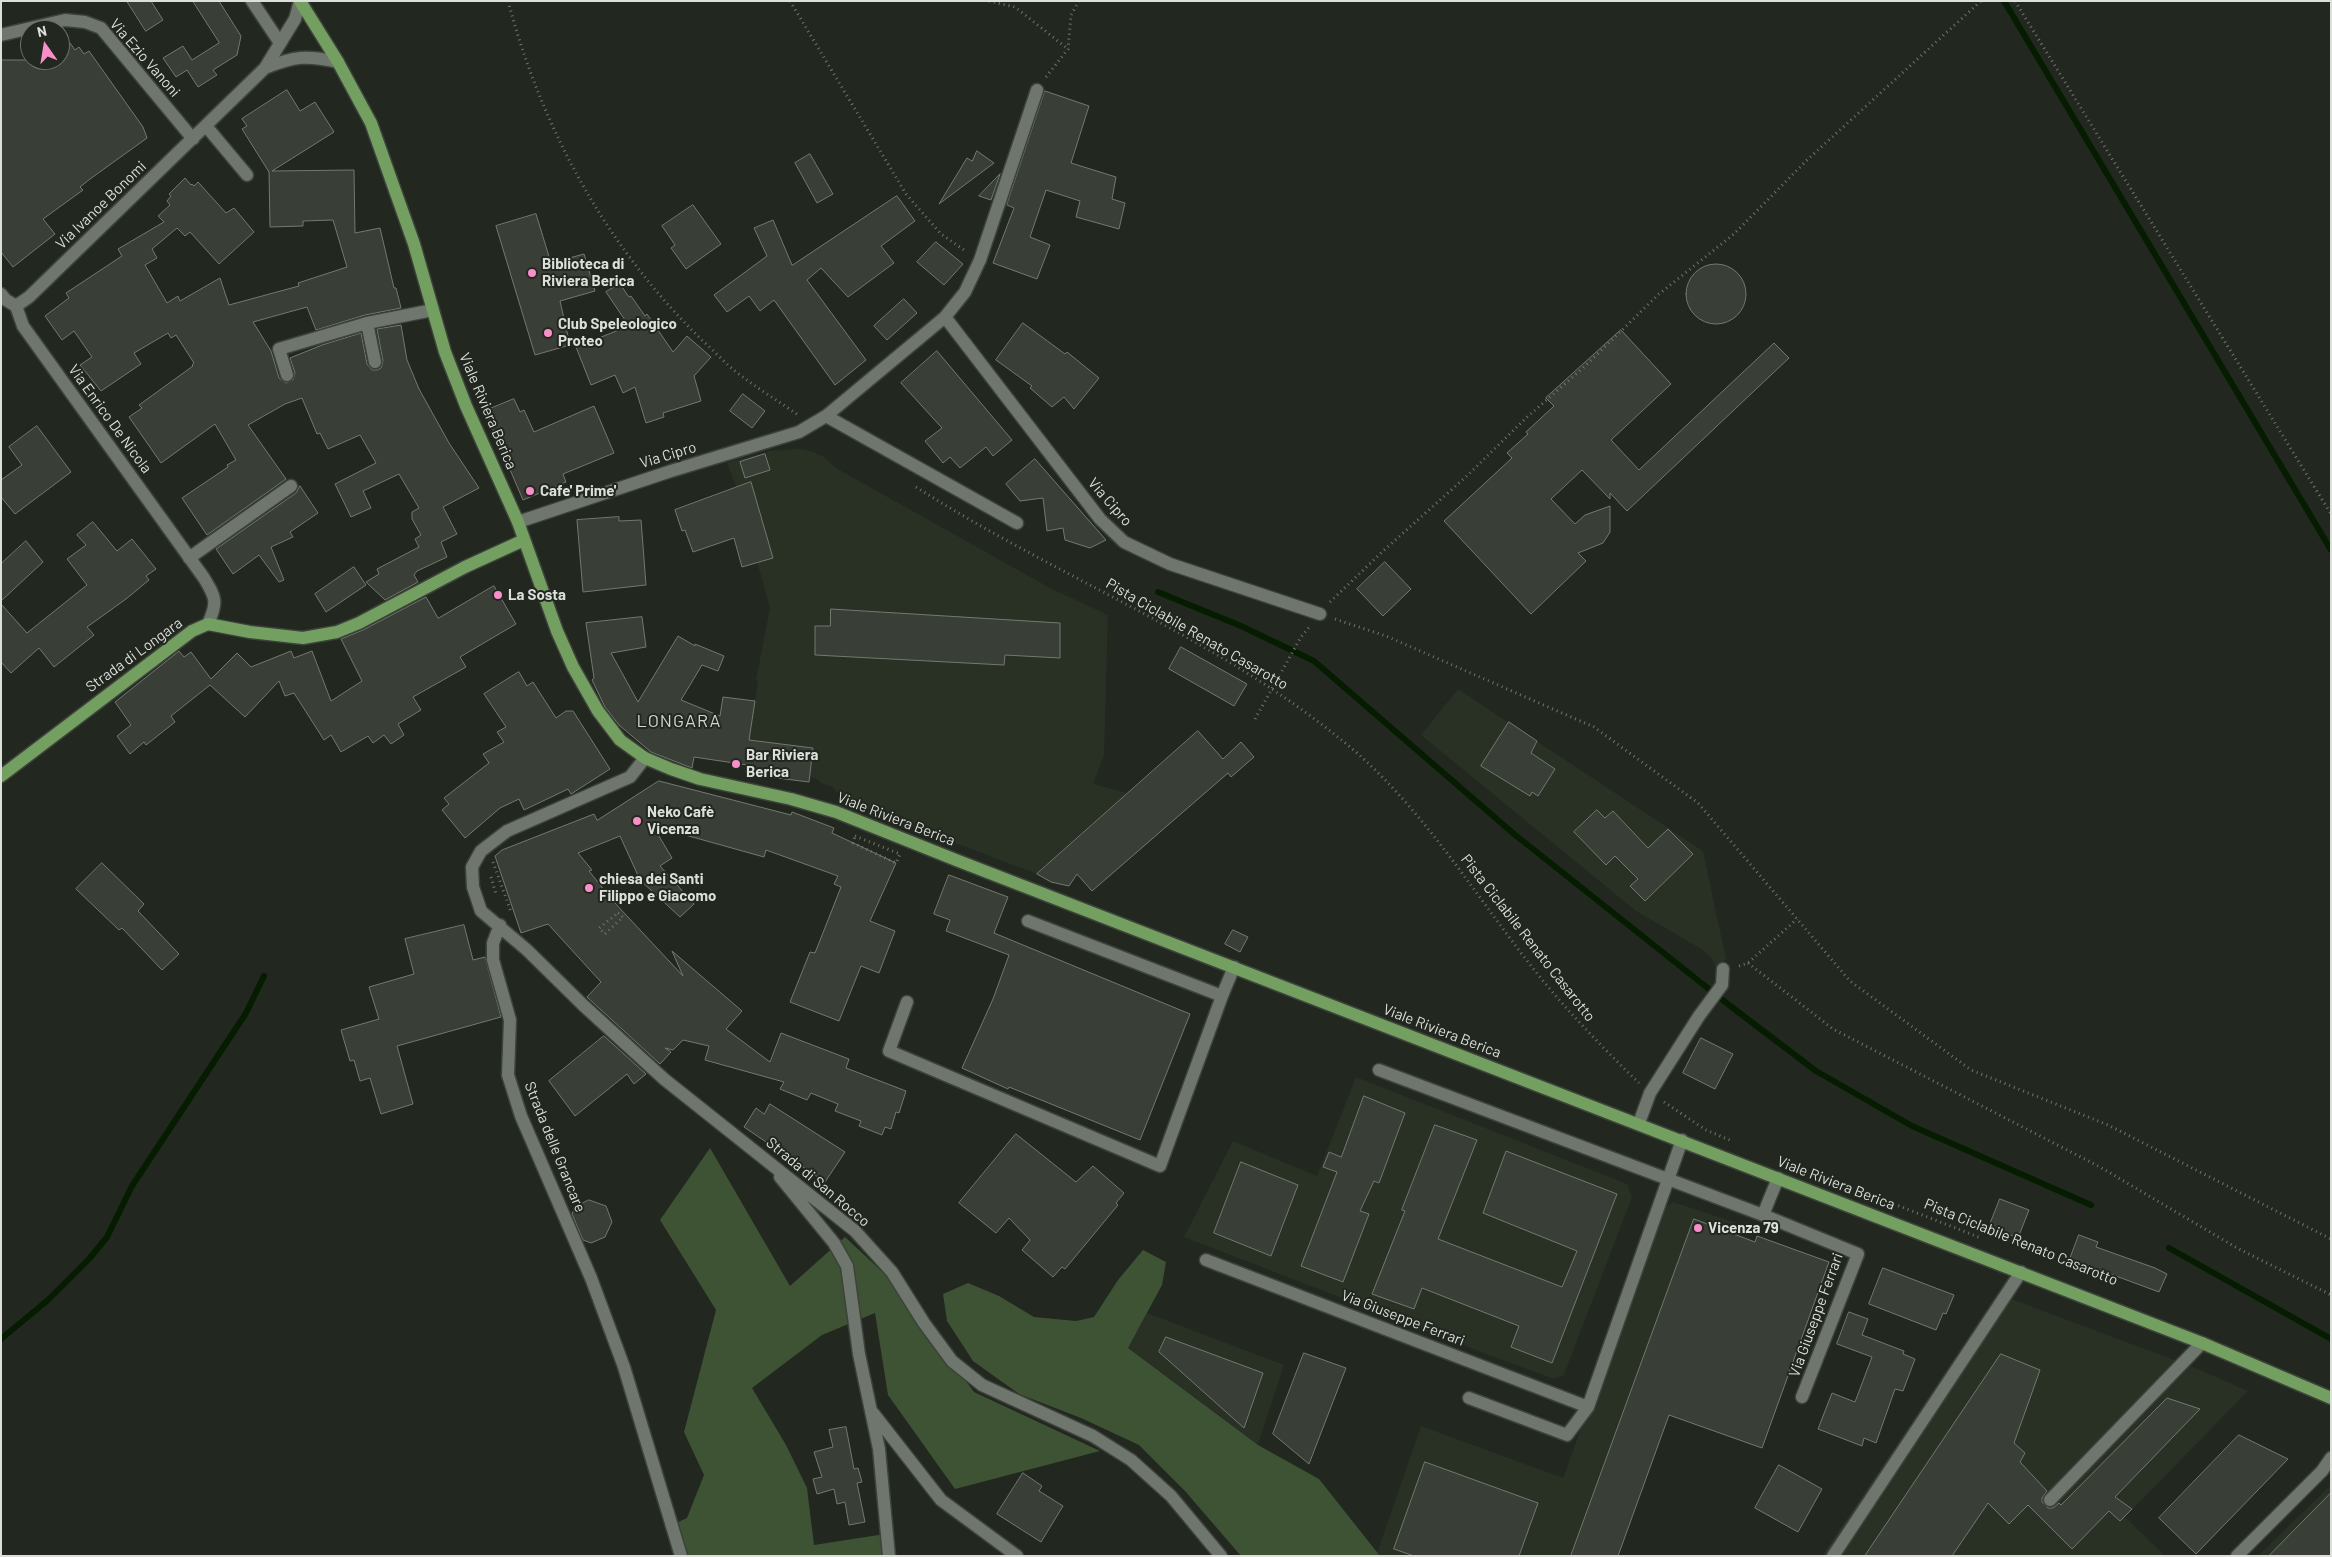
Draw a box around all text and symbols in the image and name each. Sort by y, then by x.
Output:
street label: Via Ezio Vanoni [106,15,184,101]
north arrow [20,20,70,70]
text: N [35,22,48,40]
street label: Via Ivanoe Bonomi [52,157,150,253]
place label: Biblioteca di Riviera Berica [542,255,634,290]
marker: Biblioteca di Riviera Berica [526,267,538,279]
place label: Club Speleologico Proteo [558,315,677,350]
marker: Club Speleologico Proteo [542,327,554,339]
street label: Viale Riviera Berica [455,350,521,472]
street label: Via Enrico De Nicola [65,361,155,477]
street label: Via Cipro [638,438,698,472]
street label: Via Cipro [1084,474,1136,530]
place label: Cafe' Prime' [540,482,616,500]
marker: Cafe' Prime' [524,485,536,497]
street label: Pista Ciclabile Renato Casarotto [1103,574,1291,694]
place label: La Sosta [508,586,566,604]
marker: La Sosta [492,589,504,601]
street label: Strada di Longara [82,614,186,696]
district label: LONGARA [636,710,722,732]
place label: Bar Riviera Berica [746,746,818,781]
marker: Bar Riviera Berica [730,758,742,770]
street label: Viale Riviera Berica [834,788,958,850]
place label: Neko Cafè Vicenza [647,803,714,838]
marker: Neko Cafè Vicenza [631,815,643,827]
street label: Pista Ciclabile Renato Casarotto [1457,851,1599,1025]
place label: chiesa dei Santi Filippo e Giacomo [599,870,716,905]
marker: chiesa dei Santi Filippo e Giacomo [583,882,595,894]
street label: Viale Riviera Berica [1380,1000,1504,1062]
street label: Strada delle Grancare [521,1079,589,1215]
street label: Strada di San Rocco [763,1133,873,1231]
street label: Viale Riviera Berica [1774,1152,1898,1214]
street label: Pista Ciclabile Renato Casarotto [1921,1195,2121,1289]
place label: Vicenza 79 [1708,1219,1779,1237]
marker: Vicenza 79 [1692,1222,1704,1234]
street label: Via Giuseppe Ferrari [1785,1250,1847,1380]
street label: Via Giuseppe Ferrari [1339,1286,1467,1350]

